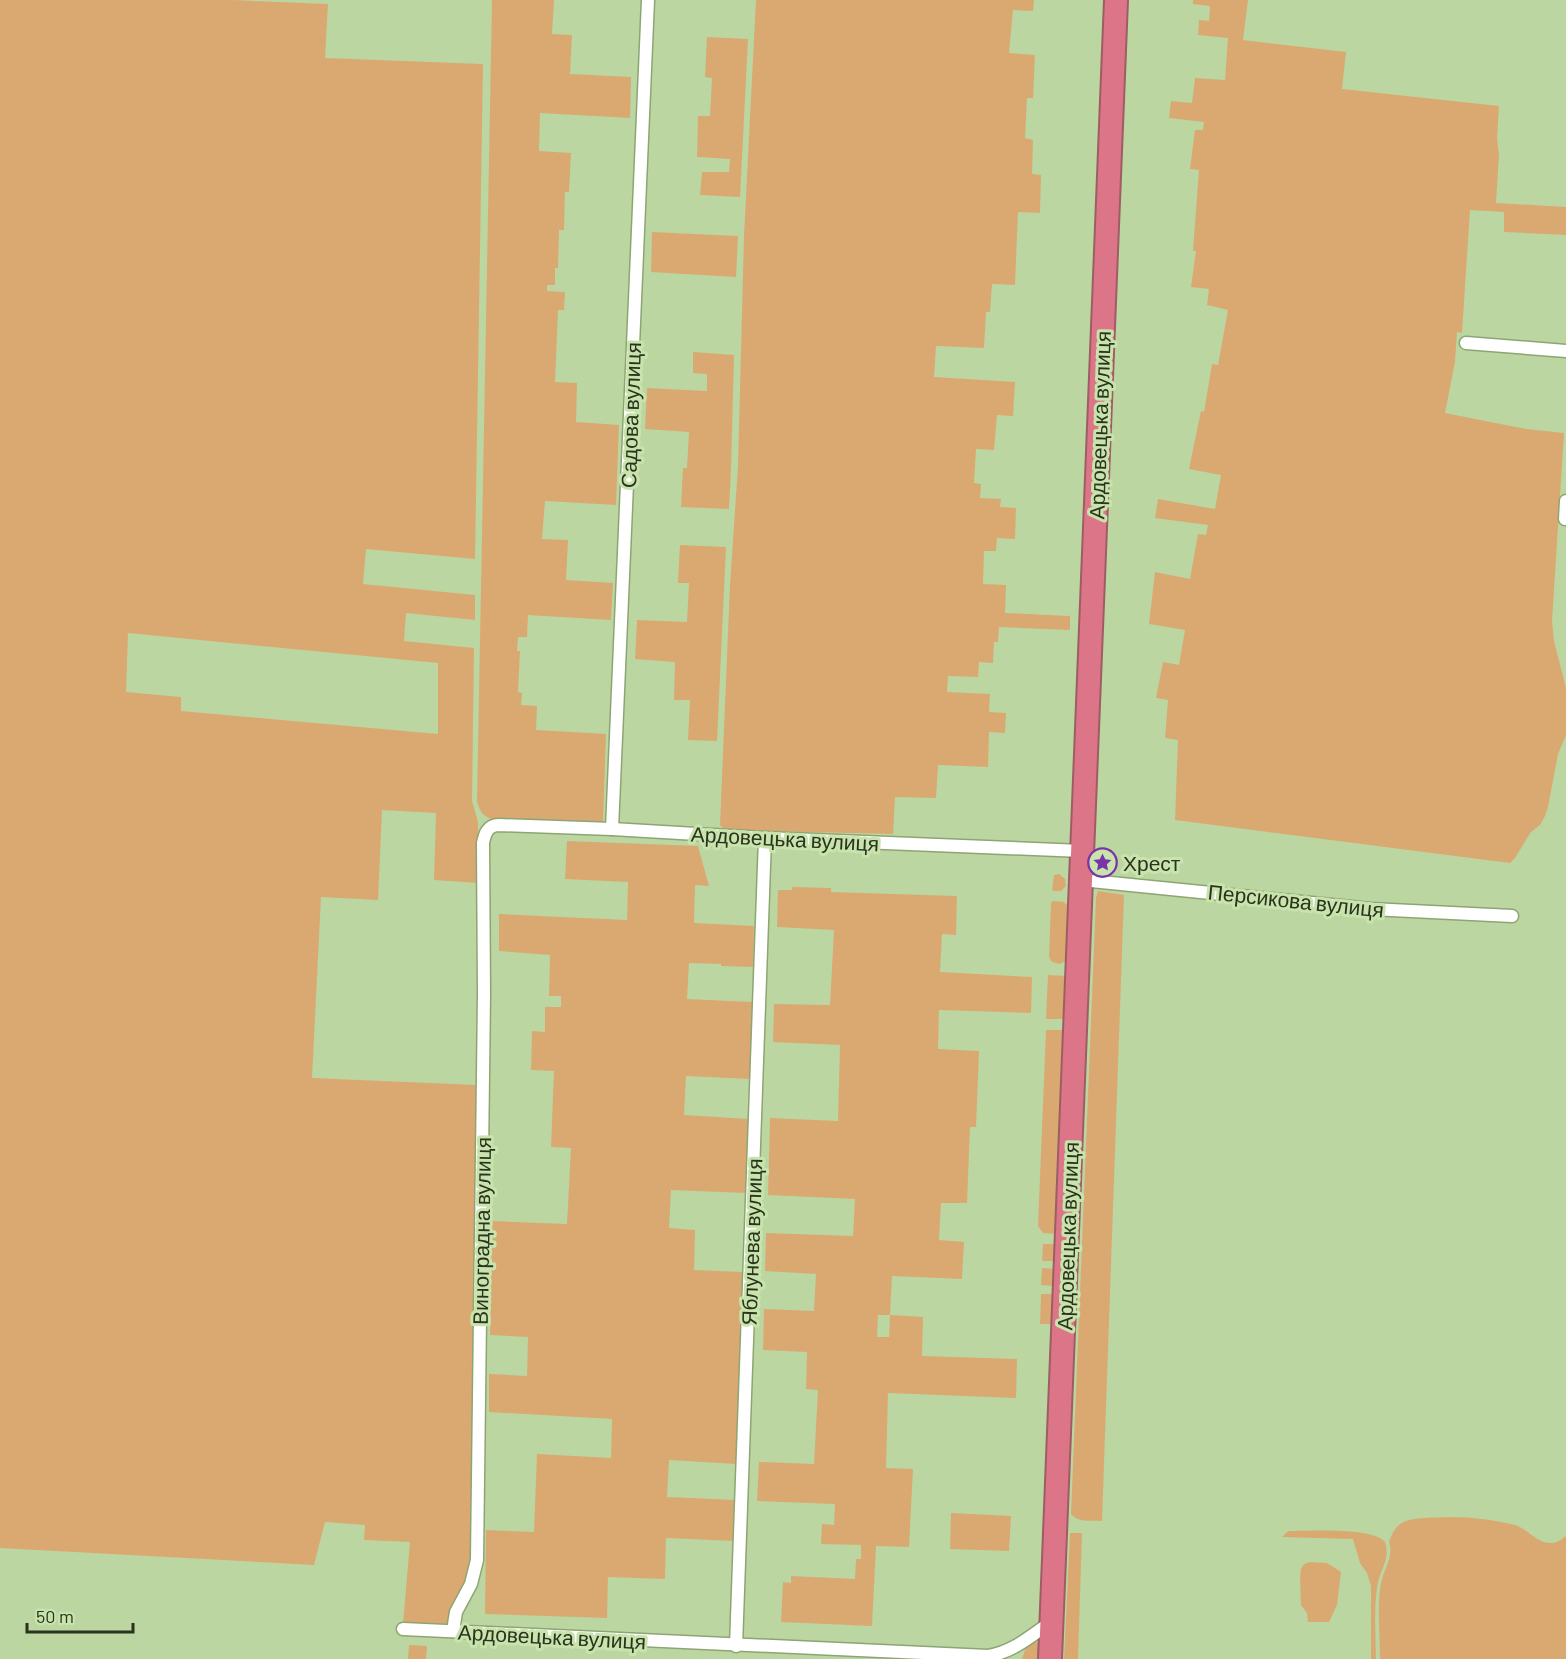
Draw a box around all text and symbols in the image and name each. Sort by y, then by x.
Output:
street label: Ардовецька вулиця [1083,330,1115,520]
street label: Садова вулиця [615,342,645,488]
street label: Ардовецька вулиця [690,821,880,855]
place icon: Хрест [1086,846,1118,878]
place label: Хрест [1123,850,1181,875]
street label: Персикова вулиця [1207,878,1385,922]
street label: Виноградна вулиця [467,1137,495,1325]
street label: Ардовецька вулиця [1051,1141,1083,1331]
street label: Яблунева вулиця [736,1158,766,1326]
scale bar [27,1596,134,1634]
text: 50 m [36,1605,74,1627]
street label: Ардовецька вулиця [457,1619,647,1653]

